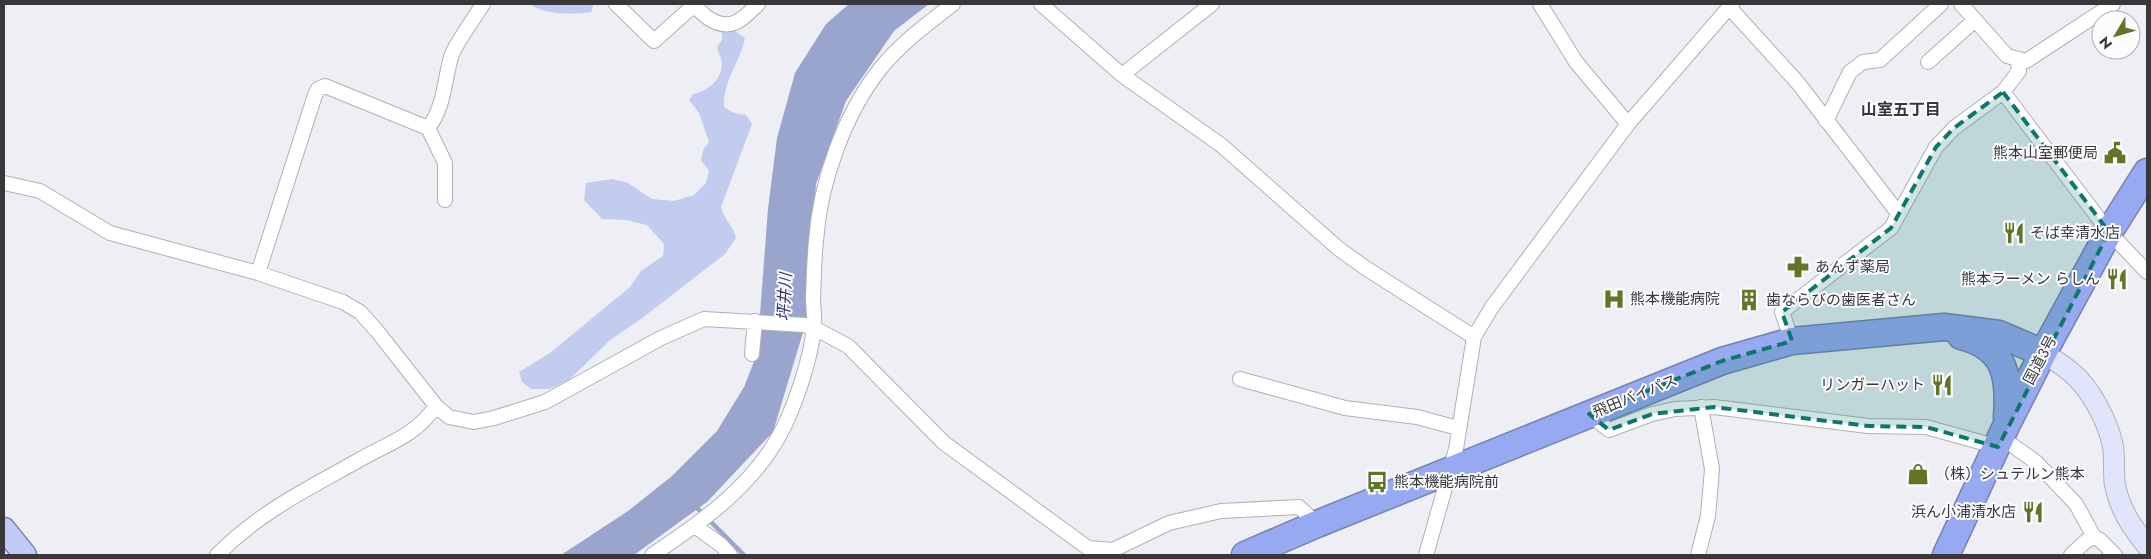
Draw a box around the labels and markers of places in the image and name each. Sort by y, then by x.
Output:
public building icon: 熊本山室郵便局 [2102,140,2128,166]
place label: 熊本山室郵便局 [1993,142,2098,164]
restaurant icon: そば幸清水店 [2001,220,2027,246]
place label: そば幸清水店 [2030,222,2120,244]
pharmacy icon: あんず薬局 [1785,254,1811,280]
place label: あんず薬局 [1815,256,1890,278]
restaurant icon: 熊本ラーメン らしん [2104,266,2130,292]
place label: 熊本ラーメン らしん [1961,268,2100,290]
hospital icon: 熊本機能病院 [1601,286,1627,312]
building icon: 歯ならびの歯医者さん [1736,287,1762,313]
place label: 熊本機能病院 [1630,288,1720,310]
place label: 歯ならびの歯医者さん [1766,289,1916,311]
restaurant icon: リンガーハット [1929,372,1955,398]
place label: リンガーハット [1820,374,1925,396]
shop icon: （株）シュテルン熊本 [1905,461,1931,487]
place label: （株）シュテルン熊本 [1935,463,2085,485]
bus stop icon: 熊本機能病院前 [1364,469,1390,495]
place label: 熊本機能病院前 [1394,471,1499,493]
restaurant icon: 浜ん小浦清水店 [2020,499,2046,525]
place label: 浜ん小浦清水店 [1911,501,2016,523]

